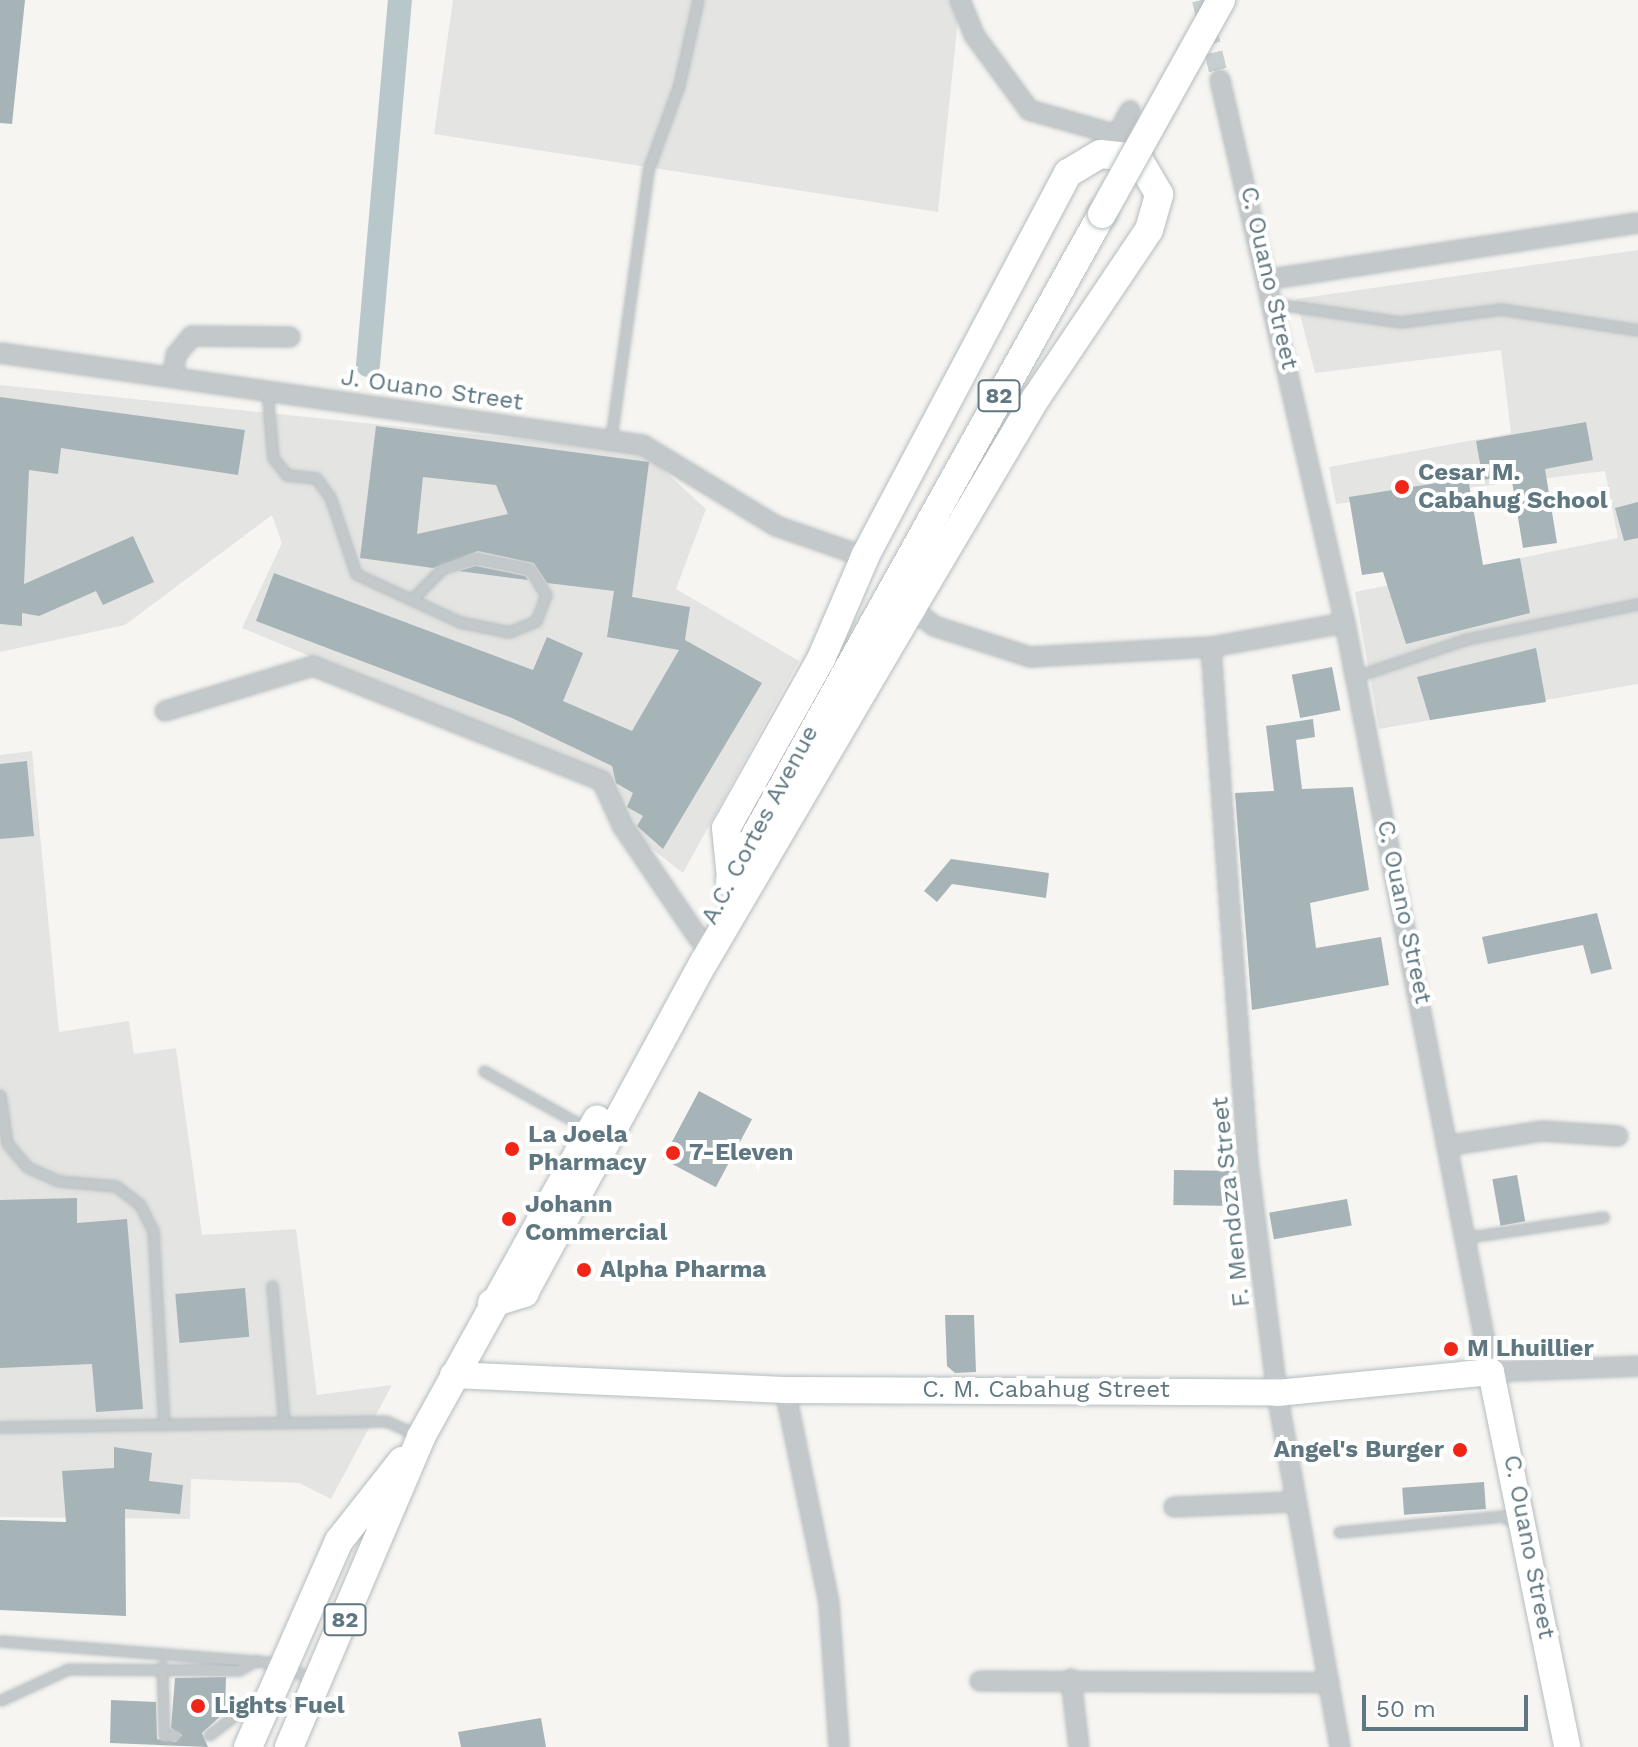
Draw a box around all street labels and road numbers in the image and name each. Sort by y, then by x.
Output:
street label: C. Ouano Street [1234,184,1304,372]
street label: J. Ouano Street [339,363,525,417]
road number: 82 [977,378,1021,414]
street label: A.C. Cortes Avenue [695,720,825,930]
street label: C. Ouano Street [1370,818,1438,1006]
street label: F. Mendoza Street [1206,1095,1256,1309]
street label: C. M. Cabahug Street [922,1376,1170,1404]
street label: C. Ouano Street [1497,1453,1561,1641]
road number: 82 [323,1602,367,1638]

